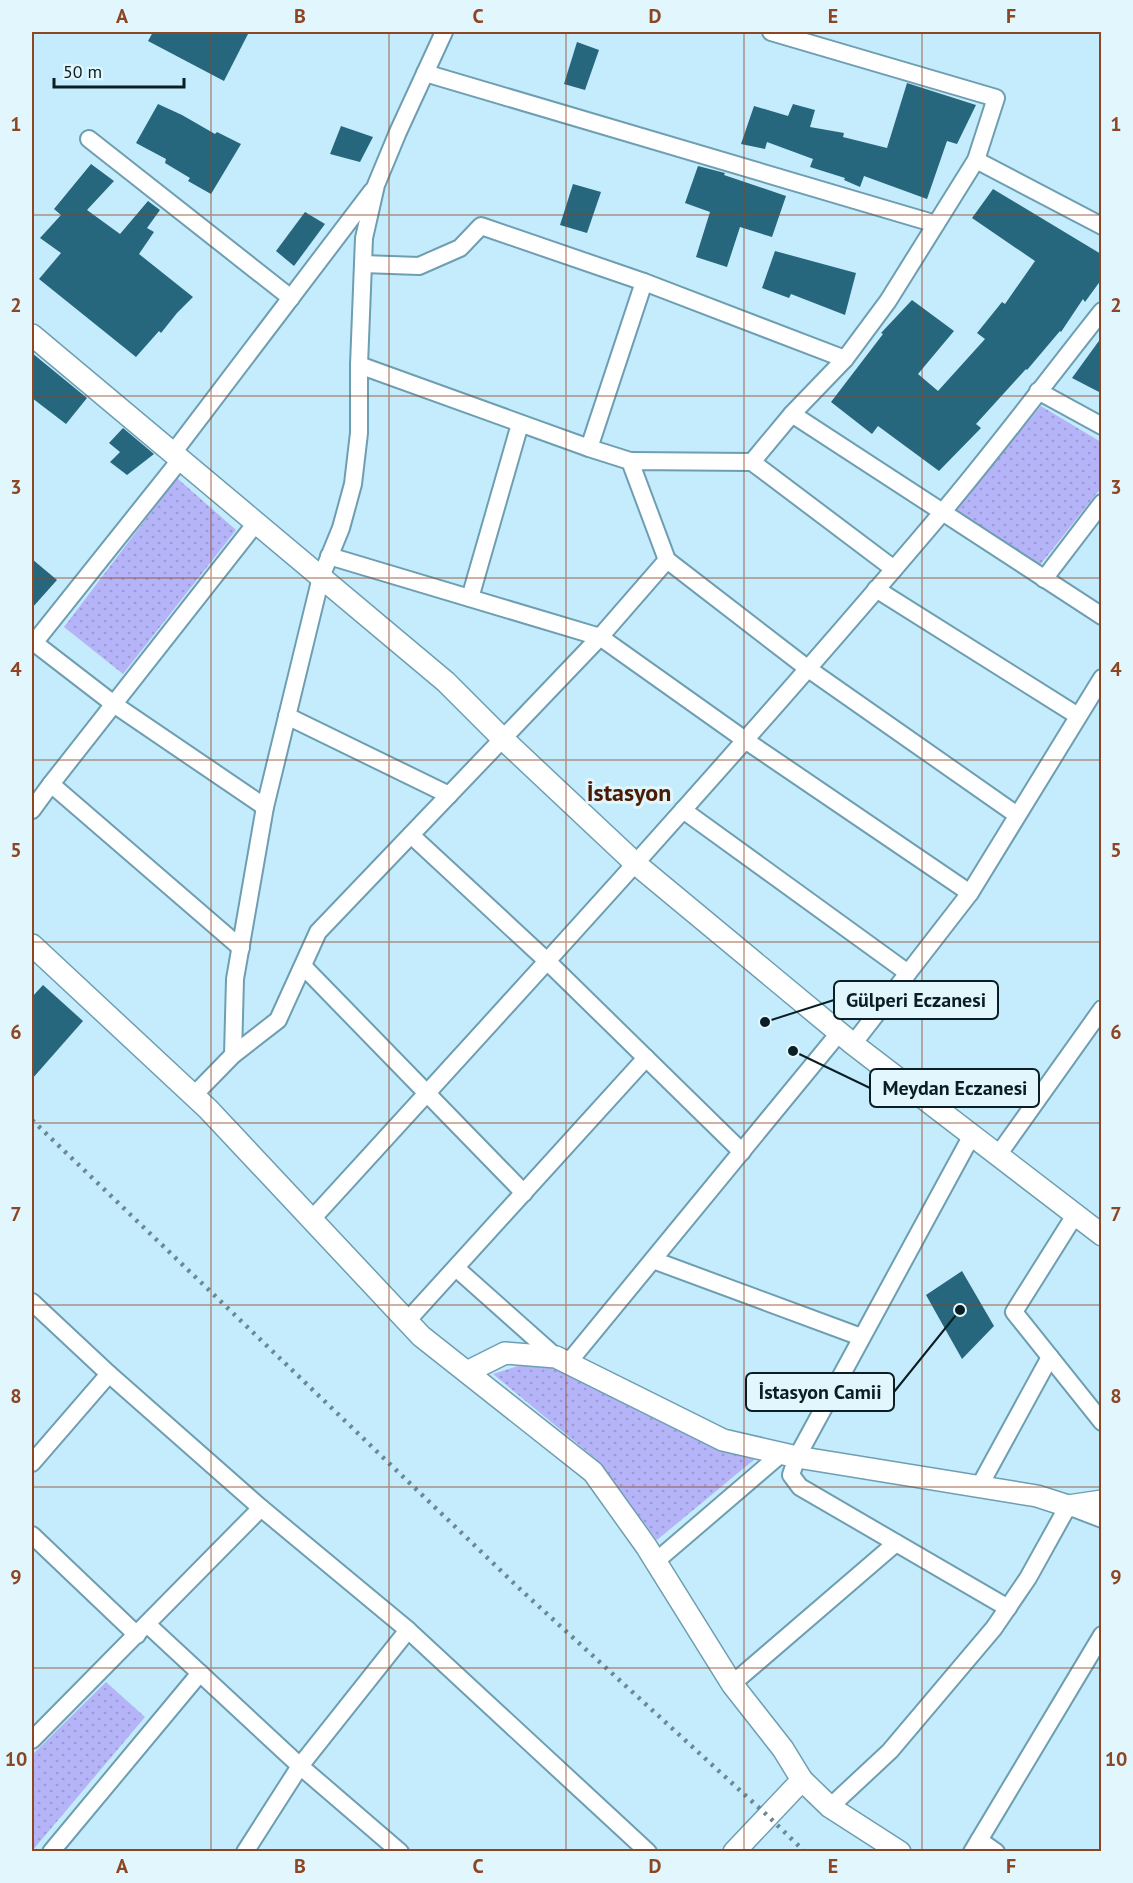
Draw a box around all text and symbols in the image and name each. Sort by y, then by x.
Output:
text: A [116,3,129,29]
text: B [294,3,306,29]
text: C [472,3,484,29]
text: D [649,3,662,29]
text: E [828,3,838,29]
text: F [1006,3,1016,29]
scale bar [54,51,184,89]
text: 50 m [63,60,102,83]
text: 1 [10,111,22,137]
text: 1 [1110,111,1122,137]
text: 2 [10,292,22,318]
text: 2 [1110,292,1122,318]
text: 3 [10,474,22,500]
text: 3 [1110,474,1122,500]
text: 4 [10,656,22,682]
text: 4 [1110,656,1122,682]
district label: İstasyon [587,777,671,808]
text: 5 [10,837,22,863]
text: 5 [1110,837,1122,863]
callout: Gülperi Eczanesi [834,981,998,1019]
text: Gülperi Eczanesi [846,987,986,1013]
text: 6 [10,1019,22,1045]
text: 6 [1110,1019,1122,1045]
callout: Meydan Eczanesi [870,1069,1039,1107]
text: Meydan Eczanesi [883,1075,1028,1101]
text: 7 [10,1201,22,1227]
text: 7 [1110,1201,1122,1227]
callout: İstasyon Camii [746,1373,894,1411]
text: İstasyon Camii [758,1379,882,1405]
text: 8 [10,1383,22,1409]
text: 8 [1110,1383,1122,1409]
text: 9 [10,1564,22,1590]
text: 9 [1110,1564,1122,1590]
text: 10 [5,1746,27,1772]
text: 10 [1105,1746,1127,1772]
text: A [116,1853,129,1879]
text: B [294,1853,306,1879]
text: C [472,1853,484,1879]
text: D [649,1853,662,1879]
text: E [828,1853,838,1879]
text: F [1006,1853,1016,1879]

